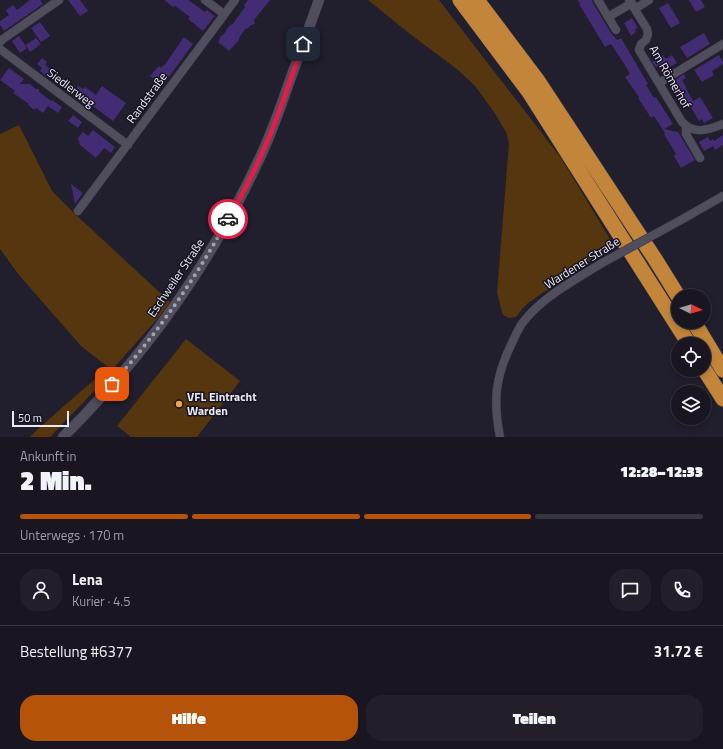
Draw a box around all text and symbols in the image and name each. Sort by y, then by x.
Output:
pin [286,27,320,61]
icon: home [292,33,314,55]
street label: Am Römerhof [645,41,696,112]
street label: Siedlerweg [43,63,99,112]
street label: Randstraße [122,68,172,127]
courier [208,199,248,239]
icon: car [217,208,239,230]
street label: Wardener Straße [540,232,623,293]
street label: Eschweiler Straße [142,235,209,321]
north arrow [671,289,711,329]
map controls [671,289,711,425]
button: locate [671,337,711,377]
pin [95,367,129,401]
icon: bag [101,373,123,395]
button: layers [671,385,711,425]
place label: VFL Eintracht Warden [187,387,257,420]
marker: VFL Eintracht Warden [174,399,184,409]
scale bar [12,409,69,428]
text: 50 m [18,410,42,426]
text: Ankunft in [20,446,76,466]
text: 12:28–12:33 [620,460,703,483]
text: 2 Min. [20,461,92,500]
text: Unterwegs · 170 m [20,525,124,545]
text: Lena [72,568,103,591]
button: person [20,569,62,611]
button: chat [609,569,651,611]
button: phone [661,569,703,611]
text: Kurier · 4.5 [72,591,130,611]
text: Bestellung #6377 [20,640,133,663]
text: 31.72 € [654,640,703,663]
button: Hilfe [20,695,358,741]
button: Teilen [366,695,703,741]

